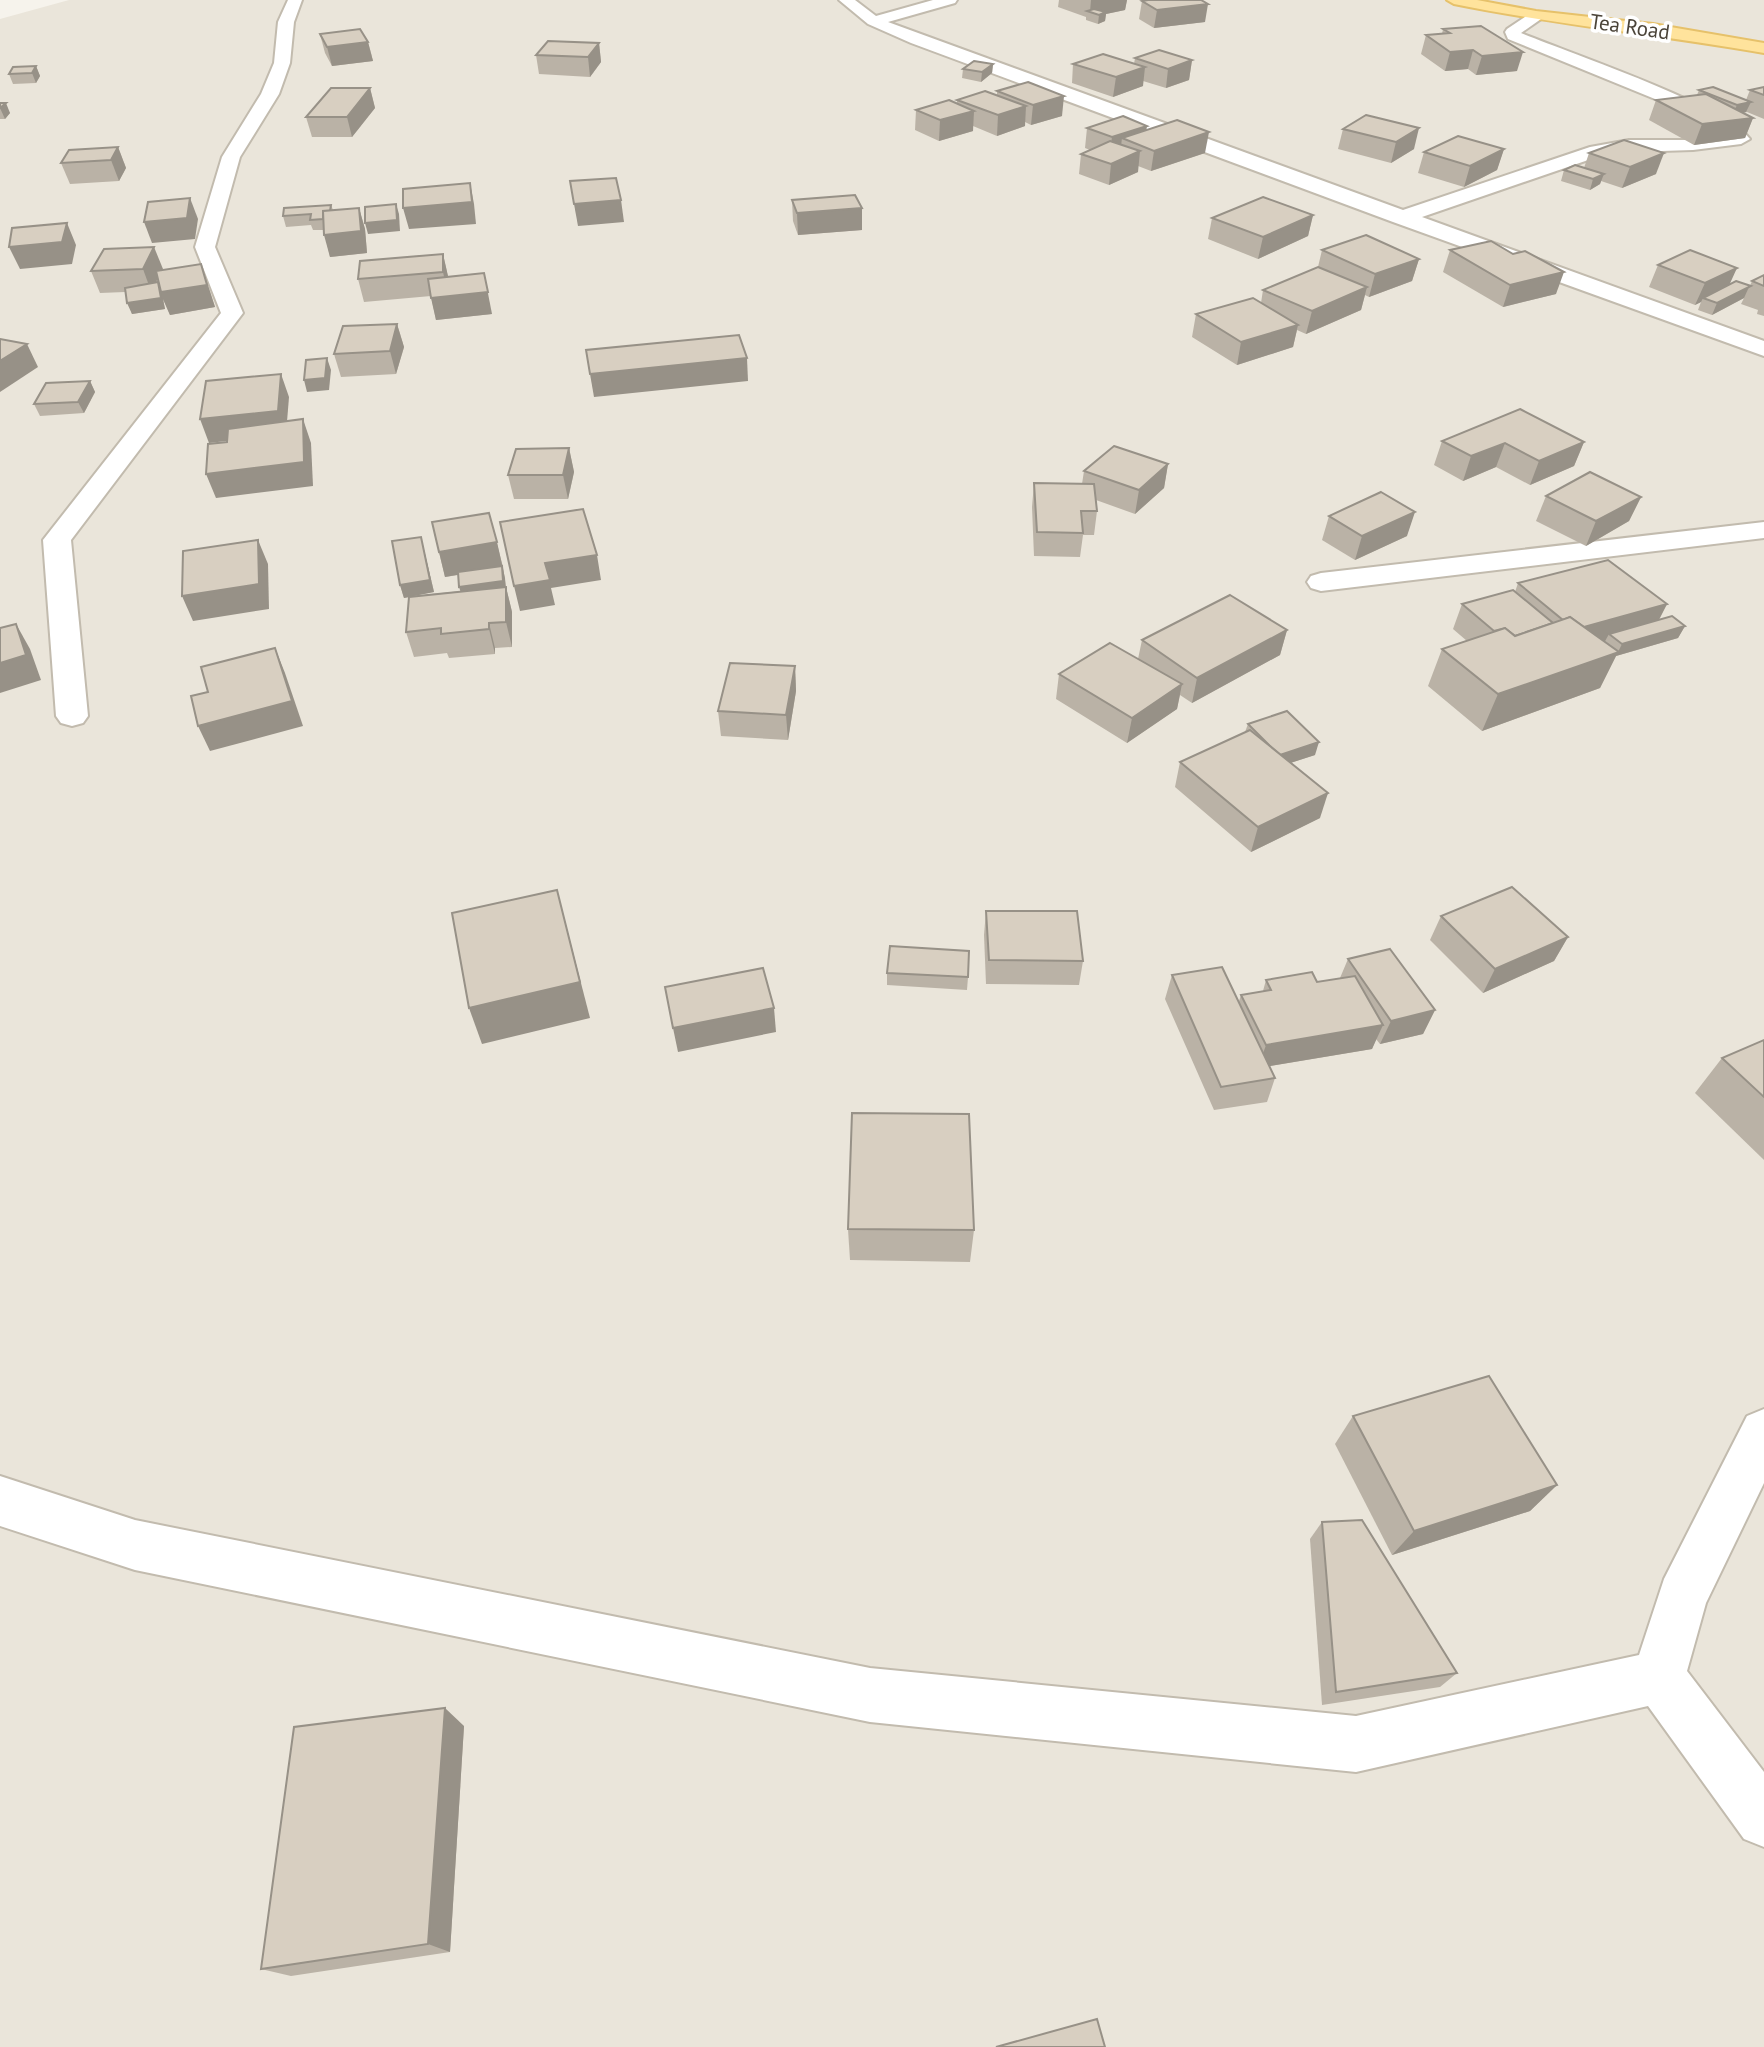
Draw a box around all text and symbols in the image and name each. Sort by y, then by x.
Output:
street label: Tea Road [1589,8,1672,45]

